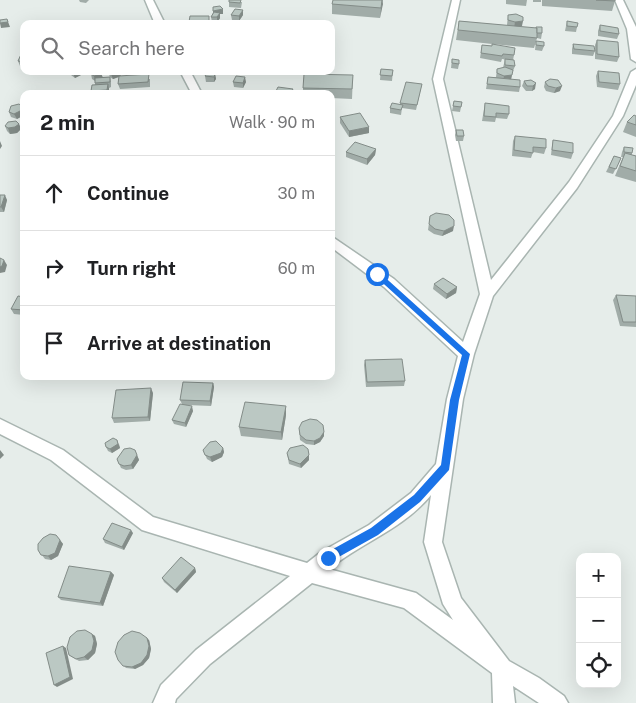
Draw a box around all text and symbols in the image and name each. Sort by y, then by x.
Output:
search box [20,20,335,75]
icon: search [38,34,66,62]
text: Search here [78,37,185,59]
text: 2 min [40,110,95,135]
text: Walk · 90 m [229,113,315,132]
icon: ahead [40,179,68,207]
text: Continue [87,182,169,204]
text: 30 m [278,184,315,203]
icon: right [40,254,68,282]
text: Turn right [87,257,176,279]
text: 60 m [278,259,315,278]
route start [366,263,389,286]
icon: arrive [40,329,68,357]
text: Arrive at destination [87,332,271,354]
route end [317,547,340,570]
map controls [576,553,621,688]
button: + [576,553,621,598]
button: − [576,598,621,643]
button: locate [576,643,621,688]

